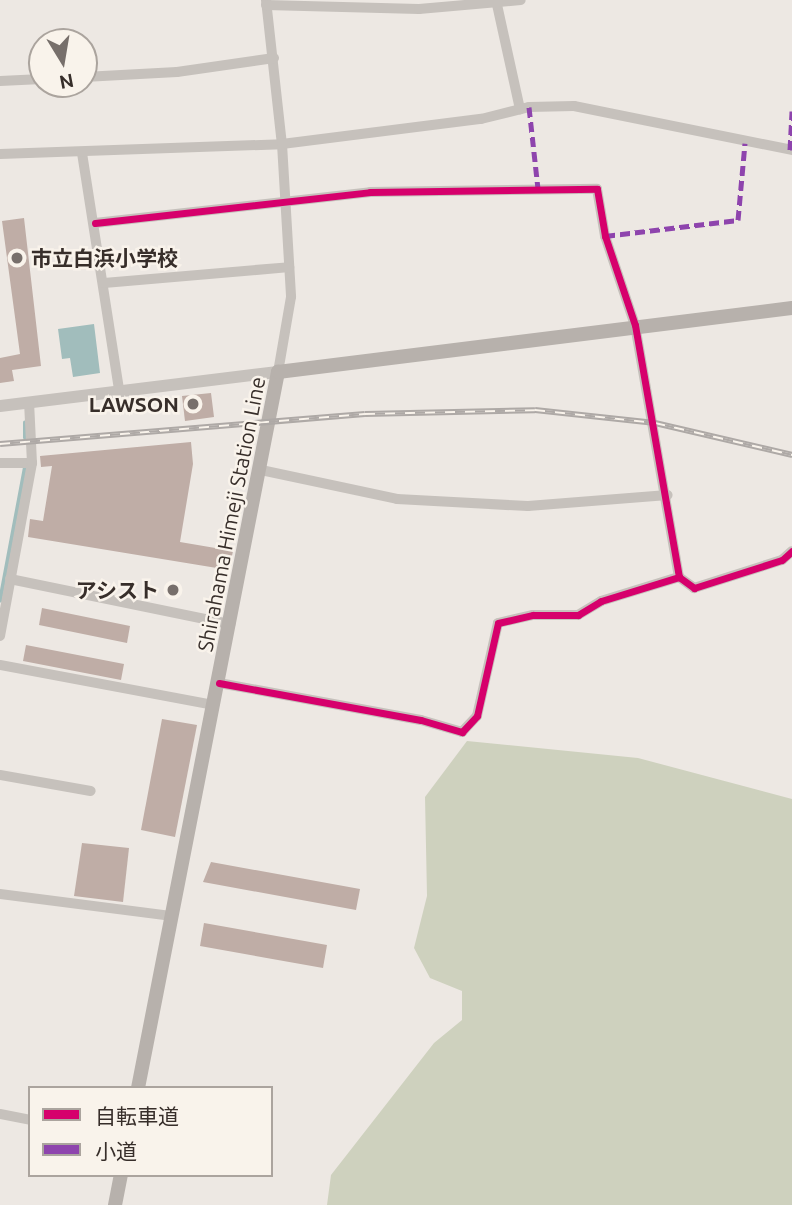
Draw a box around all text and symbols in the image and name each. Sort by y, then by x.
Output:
north arrow [28,28,98,98]
text: N [58,69,76,94]
place label: 市立白浜小学校 [31,245,178,271]
marker: 市立白浜小学校 [9,250,25,266]
street label: Shirahama Himeji Station Line [192,374,270,654]
place label: LAWSON [89,391,179,417]
marker: LAWSON [185,396,201,412]
place label: アシスト [75,577,159,603]
marker: アシスト [165,582,181,598]
legend [28,1086,273,1177]
text: 自転車道 [95,1104,179,1128]
text: 小道 [95,1139,137,1163]

